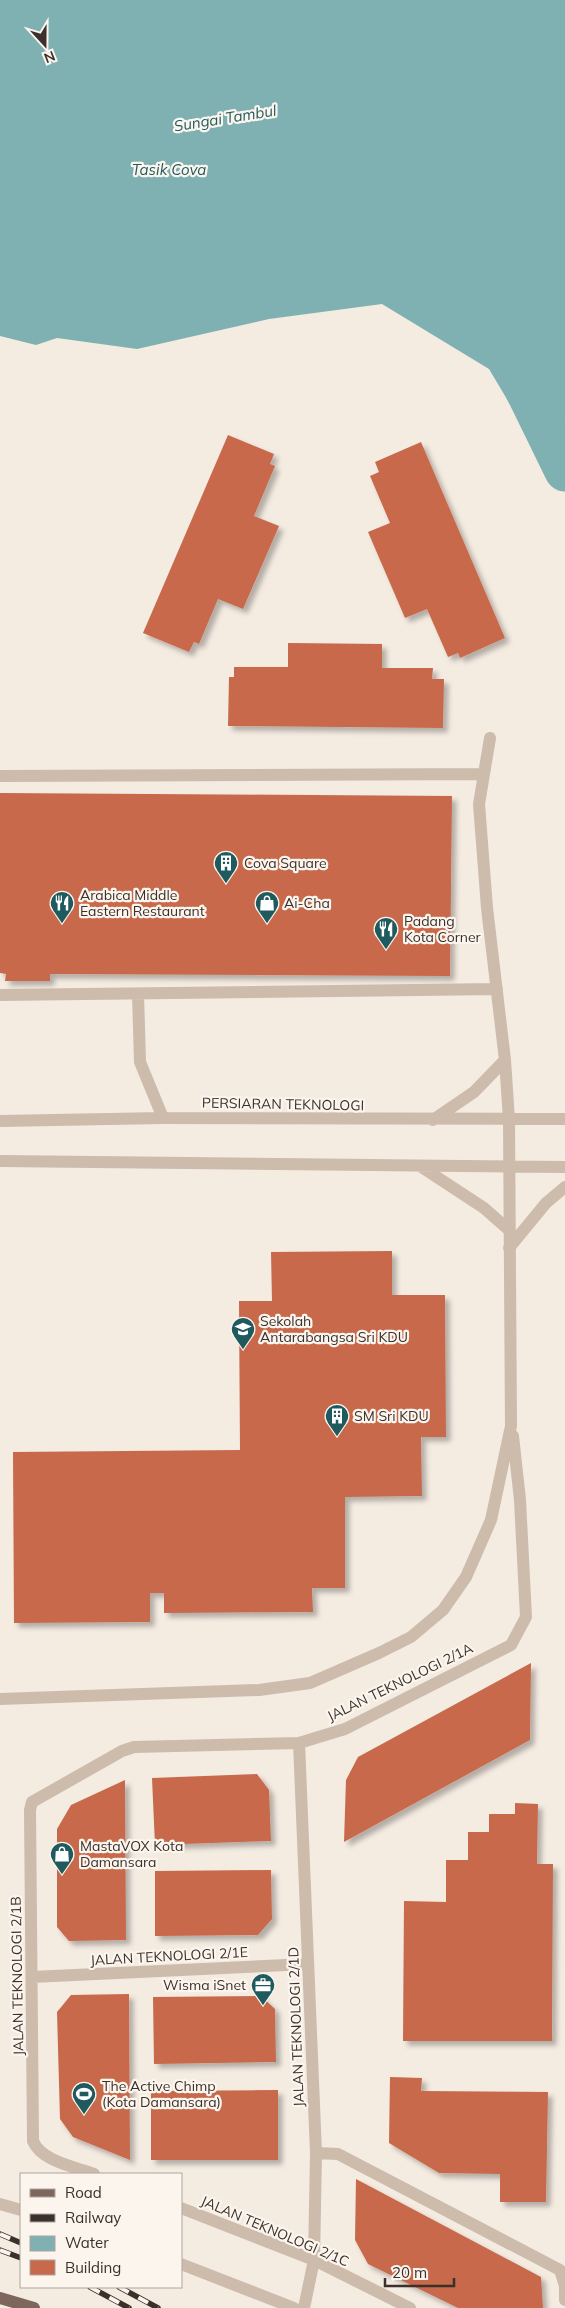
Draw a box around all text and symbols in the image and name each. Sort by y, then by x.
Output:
north arrow [20,20,70,70]
text: N [41,47,58,67]
water label: Sungai Tambul [172,100,278,135]
water label: Tasik Cova [132,160,206,179]
building icon: Cova Square [213,850,239,884]
place label: Cova Square [244,854,327,872]
place label: Arabica Middle Eastern Restaurant [80,886,205,920]
restaurant icon: Arabica Middle Eastern Restaurant [49,890,75,924]
shop icon: Ai-Cha [254,890,280,924]
place label: Ai-Cha [284,894,330,912]
place label: Padang Kota Corner [404,912,482,946]
restaurant icon: Padang Kota Corner [373,916,399,950]
street label: PERSIARAN TEKNOLOGI [202,1094,364,1114]
place label: Sekolah Antarabangsa Sri KDU [260,1312,408,1346]
school or university icon: Sekolah Antarabangsa Sri KDU [230,1316,256,1350]
building icon: SM Sri KDU [324,1403,350,1437]
place label: SM Sri KDU [354,1407,429,1425]
street label: JALAN TEKNOLOGI 2/1A [324,1639,476,1725]
place label: MastaVOX Kota Damansara [80,1837,183,1871]
shop icon: MastaVOX Kota Damansara [49,1841,75,1875]
street label: JALAN TEKNOLOGI 2/1B [7,1896,27,2056]
street label: JALAN TEKNOLOGI 2/1E [90,1943,248,1969]
street label: JALAN TEKNOLOGI 2/1D [284,1947,308,2107]
office icon: Wisma iSnet [250,1972,276,2006]
place label: Wisma iSnet [163,1976,246,1994]
place label: The Active Chimp (Kota Damansara) [102,2077,221,2111]
sports icon: The Active Chimp (Kota Damansara) [71,2081,97,2115]
legend [20,2173,182,2288]
text: Road [65,2183,102,2202]
street label: JALAN TEKNOLOGI 2/1C [198,2192,352,2270]
text: Railway [65,2208,121,2227]
text: Water [65,2233,109,2252]
scale bar [385,2256,454,2288]
text: Building [65,2258,121,2277]
text: 20 m [392,2263,427,2282]

